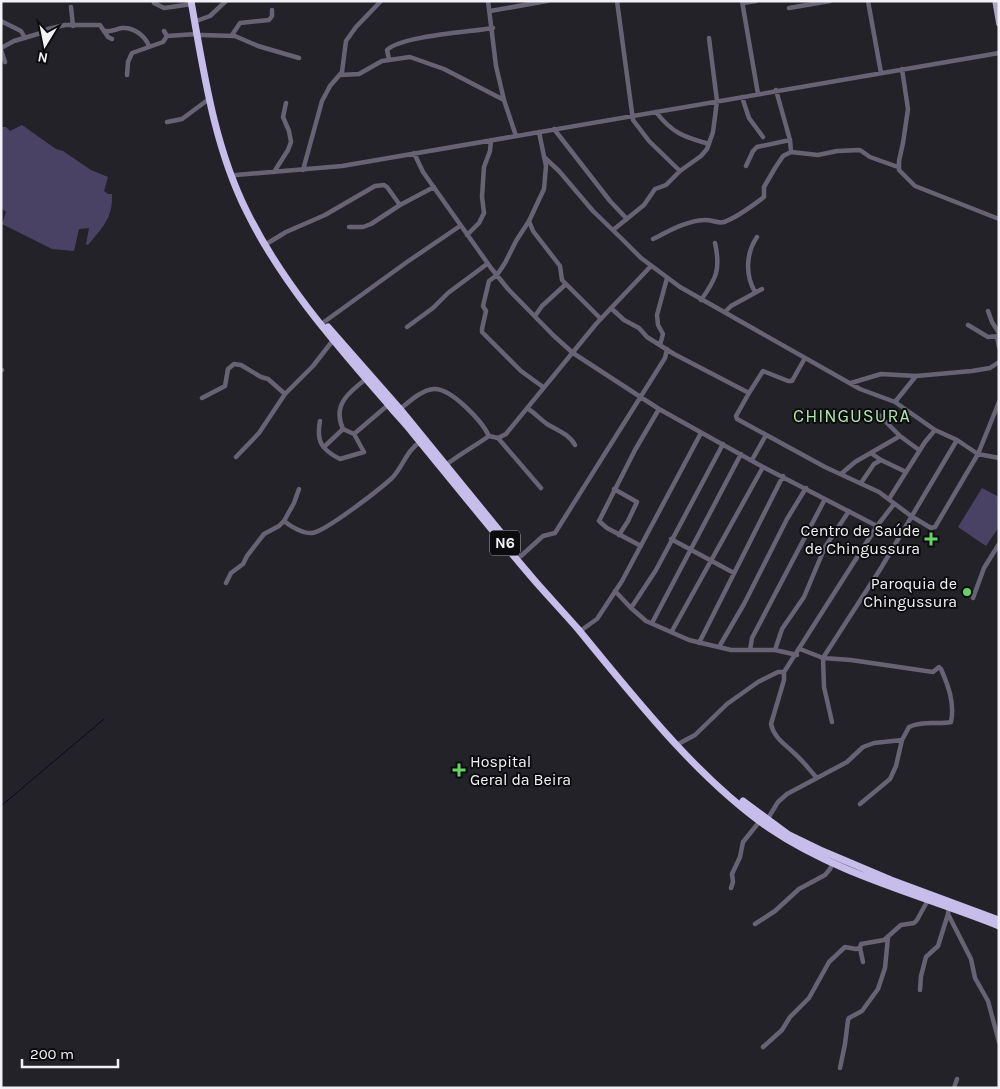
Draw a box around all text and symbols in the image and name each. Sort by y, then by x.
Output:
north arrow [20,20,70,70]
text: N [36,48,49,67]
district label: CHINGUSURA [793,405,911,427]
place label: Centro de Saúde de Chingussura [801,521,920,558]
road number: N6 [490,530,520,556]
marker: Centro de Saúde de Chingussura [924,532,938,546]
place label: Paroquia de Chingussura [863,574,957,611]
marker: Paroquia de Chingussura [961,586,973,598]
place label: Hospital Geral da Beira [470,752,571,789]
marker: Hospital Geral da Beira [452,763,466,777]
scale bar [22,1036,119,1068]
text: 200 m [30,1045,74,1063]

